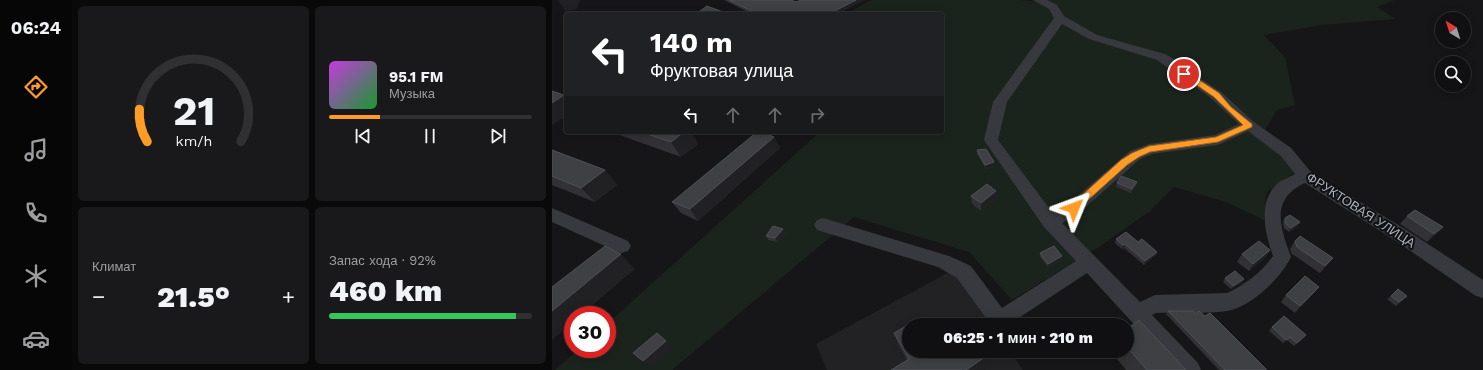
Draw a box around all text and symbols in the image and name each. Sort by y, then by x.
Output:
north arrow [1435,12,1471,48]
map controls [1435,12,1471,92]
text: 06:24 [11,17,61,38]
text: 140 m [650,26,733,59]
icon: left [584,28,636,80]
button: search [1435,56,1471,92]
pin [1167,57,1201,91]
text: Фруктовая улица [650,60,793,81]
icon: arrive [1173,63,1195,85]
text: 95.1 FM [389,68,443,86]
icon: directions [22,73,50,101]
text: 21 [172,85,215,134]
text: Музыка [389,86,435,101]
icon: left [680,104,702,126]
icon: ahead [722,104,744,126]
icon: ahead [764,104,786,126]
icon: right [806,104,828,126]
icon: previous [352,125,374,147]
icon: pause [419,125,441,147]
icon: next [487,125,509,147]
text: km/h [175,132,212,148]
icon: music [22,136,50,164]
street label: ФРУКТОВАЯ УЛИЦА [1304,169,1418,251]
position arrow [1053,187,1095,229]
icon: phone [22,199,50,227]
text: Запас хода · 92% [329,253,436,268]
text: Климат [92,259,136,274]
icon: climate [22,262,50,290]
text: 460 km [329,273,442,308]
text: 21.5° [157,279,230,314]
text: − [92,284,105,309]
text: + [282,284,295,309]
speed limit sign: 30 [564,306,616,358]
icon: car [22,325,50,353]
text: 06:25 · 1 мин · 210 m [943,329,1093,347]

